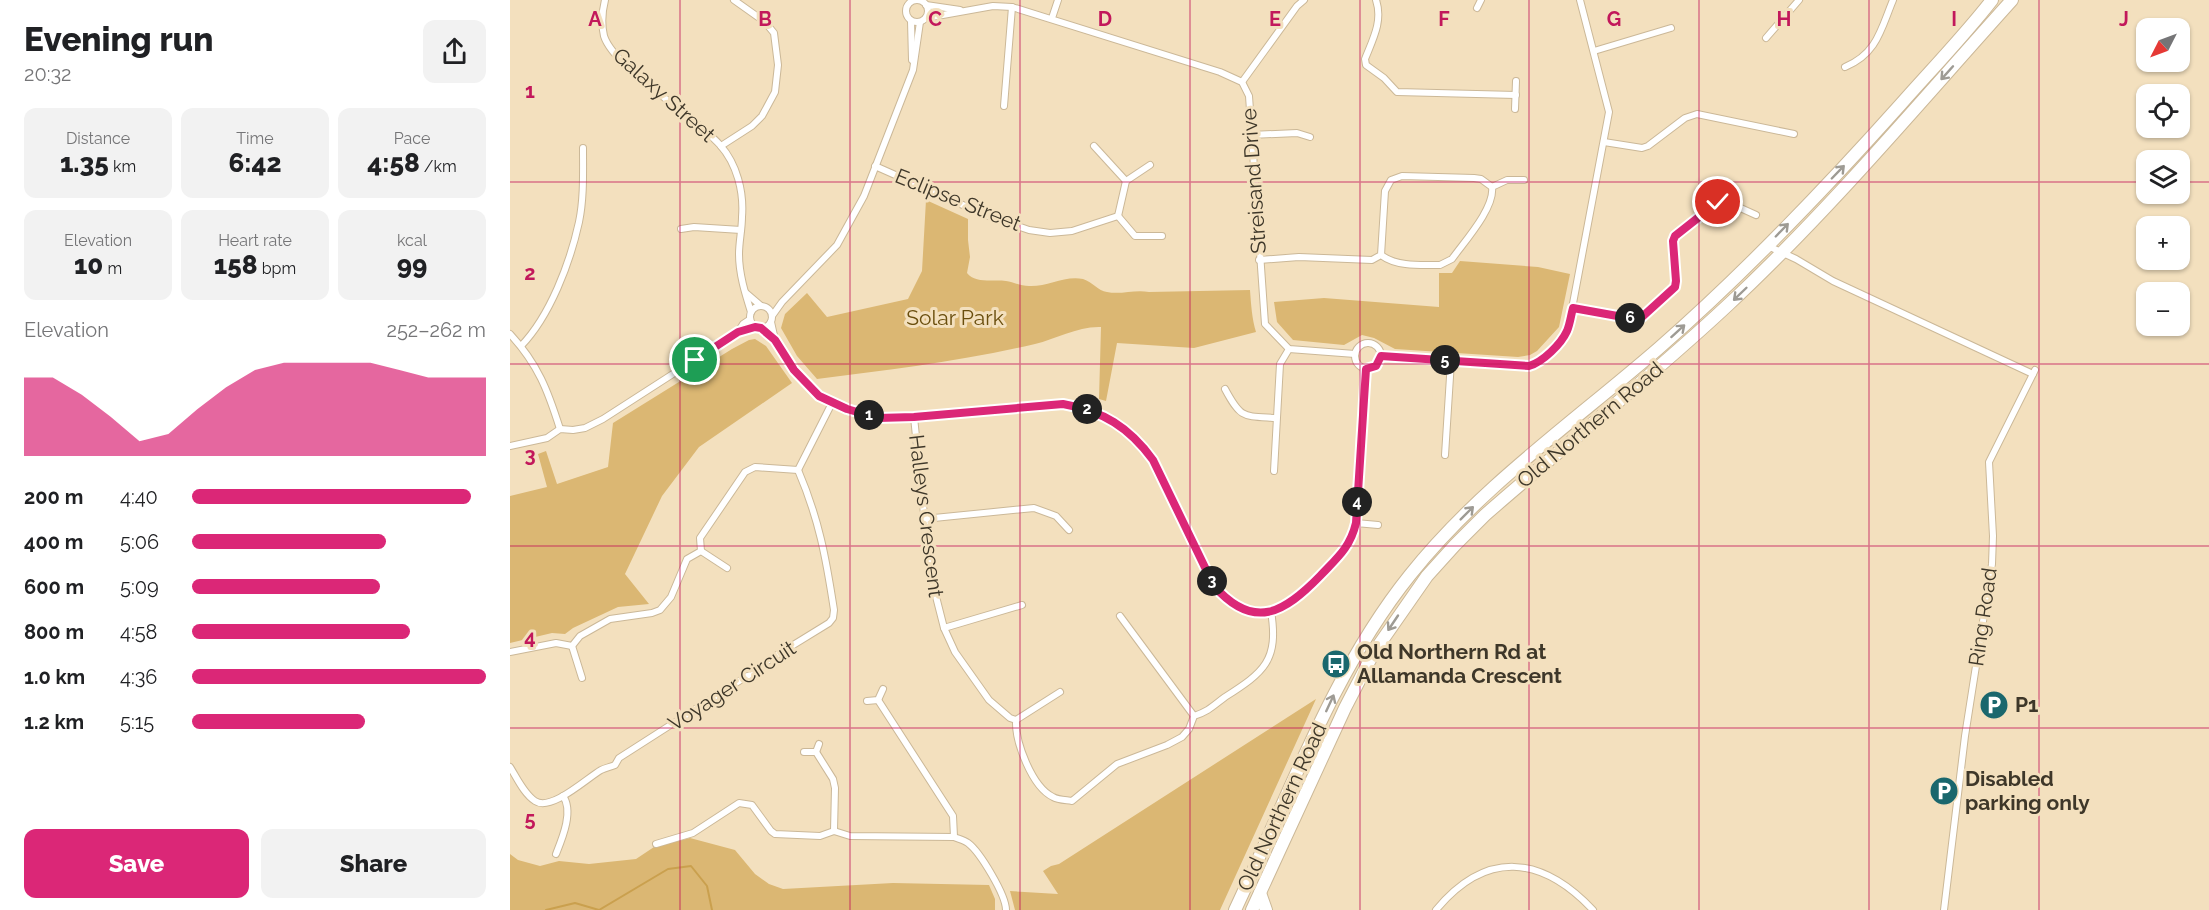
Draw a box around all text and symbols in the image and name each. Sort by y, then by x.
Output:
text: A [588,7,602,31]
text: B [758,7,772,31]
text: C [928,7,942,31]
text: D [1098,7,1112,31]
text: E [1269,7,1281,31]
text: F [1438,7,1450,31]
text: G [1607,7,1621,31]
text: H [1777,7,1791,31]
text: I [1951,7,1957,31]
text: J [2119,7,2129,31]
north arrow [2136,18,2190,72]
map controls [2136,18,2190,336]
text: Evening run [24,20,214,59]
button: share [423,20,486,83]
street label: Galaxy Street [608,42,720,147]
text: 20:32 [24,62,72,86]
one-way arrow [1940,65,1954,80]
text: 1 [525,79,535,103]
button: locate [2136,84,2190,138]
street label: Streisand Drive [1236,107,1271,255]
text: Distance [66,129,130,148]
text: Time [236,129,274,148]
text: Pace [394,129,430,148]
text: 1.35 [60,148,109,178]
text: 6:42 [228,148,282,178]
text: 4:58 [367,148,420,178]
button: layers [2136,150,2190,204]
text: km [109,157,136,176]
text: /km [420,157,457,176]
street label: Eclipse Street [892,163,1025,236]
one-way arrow [1831,165,1846,180]
pin [1692,176,1743,227]
icon: check [1701,185,1734,218]
button: + [2136,216,2190,270]
one-way arrow [1775,223,1790,238]
text: Elevation [64,231,132,250]
text: Heart rate [218,231,292,250]
text: kcal [397,231,427,250]
text: 10 [74,250,103,280]
text: 158 [214,250,258,280]
text: 99 [397,250,427,280]
text: m [103,259,122,278]
text: bpm [258,259,296,278]
text: 2 [524,261,536,285]
button: − [2136,282,2190,336]
one-way arrow [1732,286,1747,301]
pin: 6 [1615,303,1645,333]
park label: Solar Park [906,305,1004,330]
text: 6 [1625,308,1635,327]
text: Elevation [24,318,109,342]
text: 252–262 m [387,318,486,342]
one-way arrow [1670,324,1685,338]
pin [669,334,720,385]
icon: arrive [678,343,711,376]
pin: 5 [1430,345,1460,375]
text: 5 [1441,350,1449,369]
street label: Old Northern Road [1512,356,1668,493]
pin: 2 [1072,394,1102,424]
text: 2 [1082,399,1092,418]
pin: 1 [854,400,884,430]
text: 1 [865,405,873,424]
street label: Halleys Crescent [904,433,949,599]
text: 3 [524,443,536,467]
text: 200 m [24,485,83,509]
text: 4:40 [120,485,158,509]
pin: 4 [1342,487,1372,517]
text: 4 [1352,492,1362,511]
one-way arrow [1459,506,1474,521]
text: 400 m [24,530,83,554]
text: 5:06 [120,530,159,554]
pin: 3 [1197,566,1227,596]
street label: Ring Road [1963,566,2002,668]
text: 3 [1208,571,1216,590]
text: 600 m [24,575,84,599]
text: 5:09 [120,575,159,599]
one-way arrow [1386,615,1399,632]
text: 800 m [24,620,84,644]
text: 4:58 [120,620,157,644]
text: 4 [524,625,536,649]
street label: Voyager Circuit [663,635,800,736]
place label: Old Northern Rd at Allamanda Crescent [1357,639,1562,688]
bus stop icon: Old Northern Rd at Allamanda Crescent [1320,648,1352,680]
text: 1.0 km [24,665,85,689]
text: 4:36 [120,665,157,689]
parking icon: P1 [1978,689,2010,721]
place label: P1 [2015,692,2038,717]
one-way arrow [1325,694,1337,712]
text: 1.2 km [24,710,84,734]
text: 5:15 [120,710,154,734]
street label: Old Northern Road [1232,719,1331,895]
place label: Disabled parking only [1965,766,2090,815]
parking icon: Disabled parking only [1928,775,1960,807]
text: 5 [524,807,536,831]
button: Save [24,829,249,898]
button: Share [261,829,486,898]

